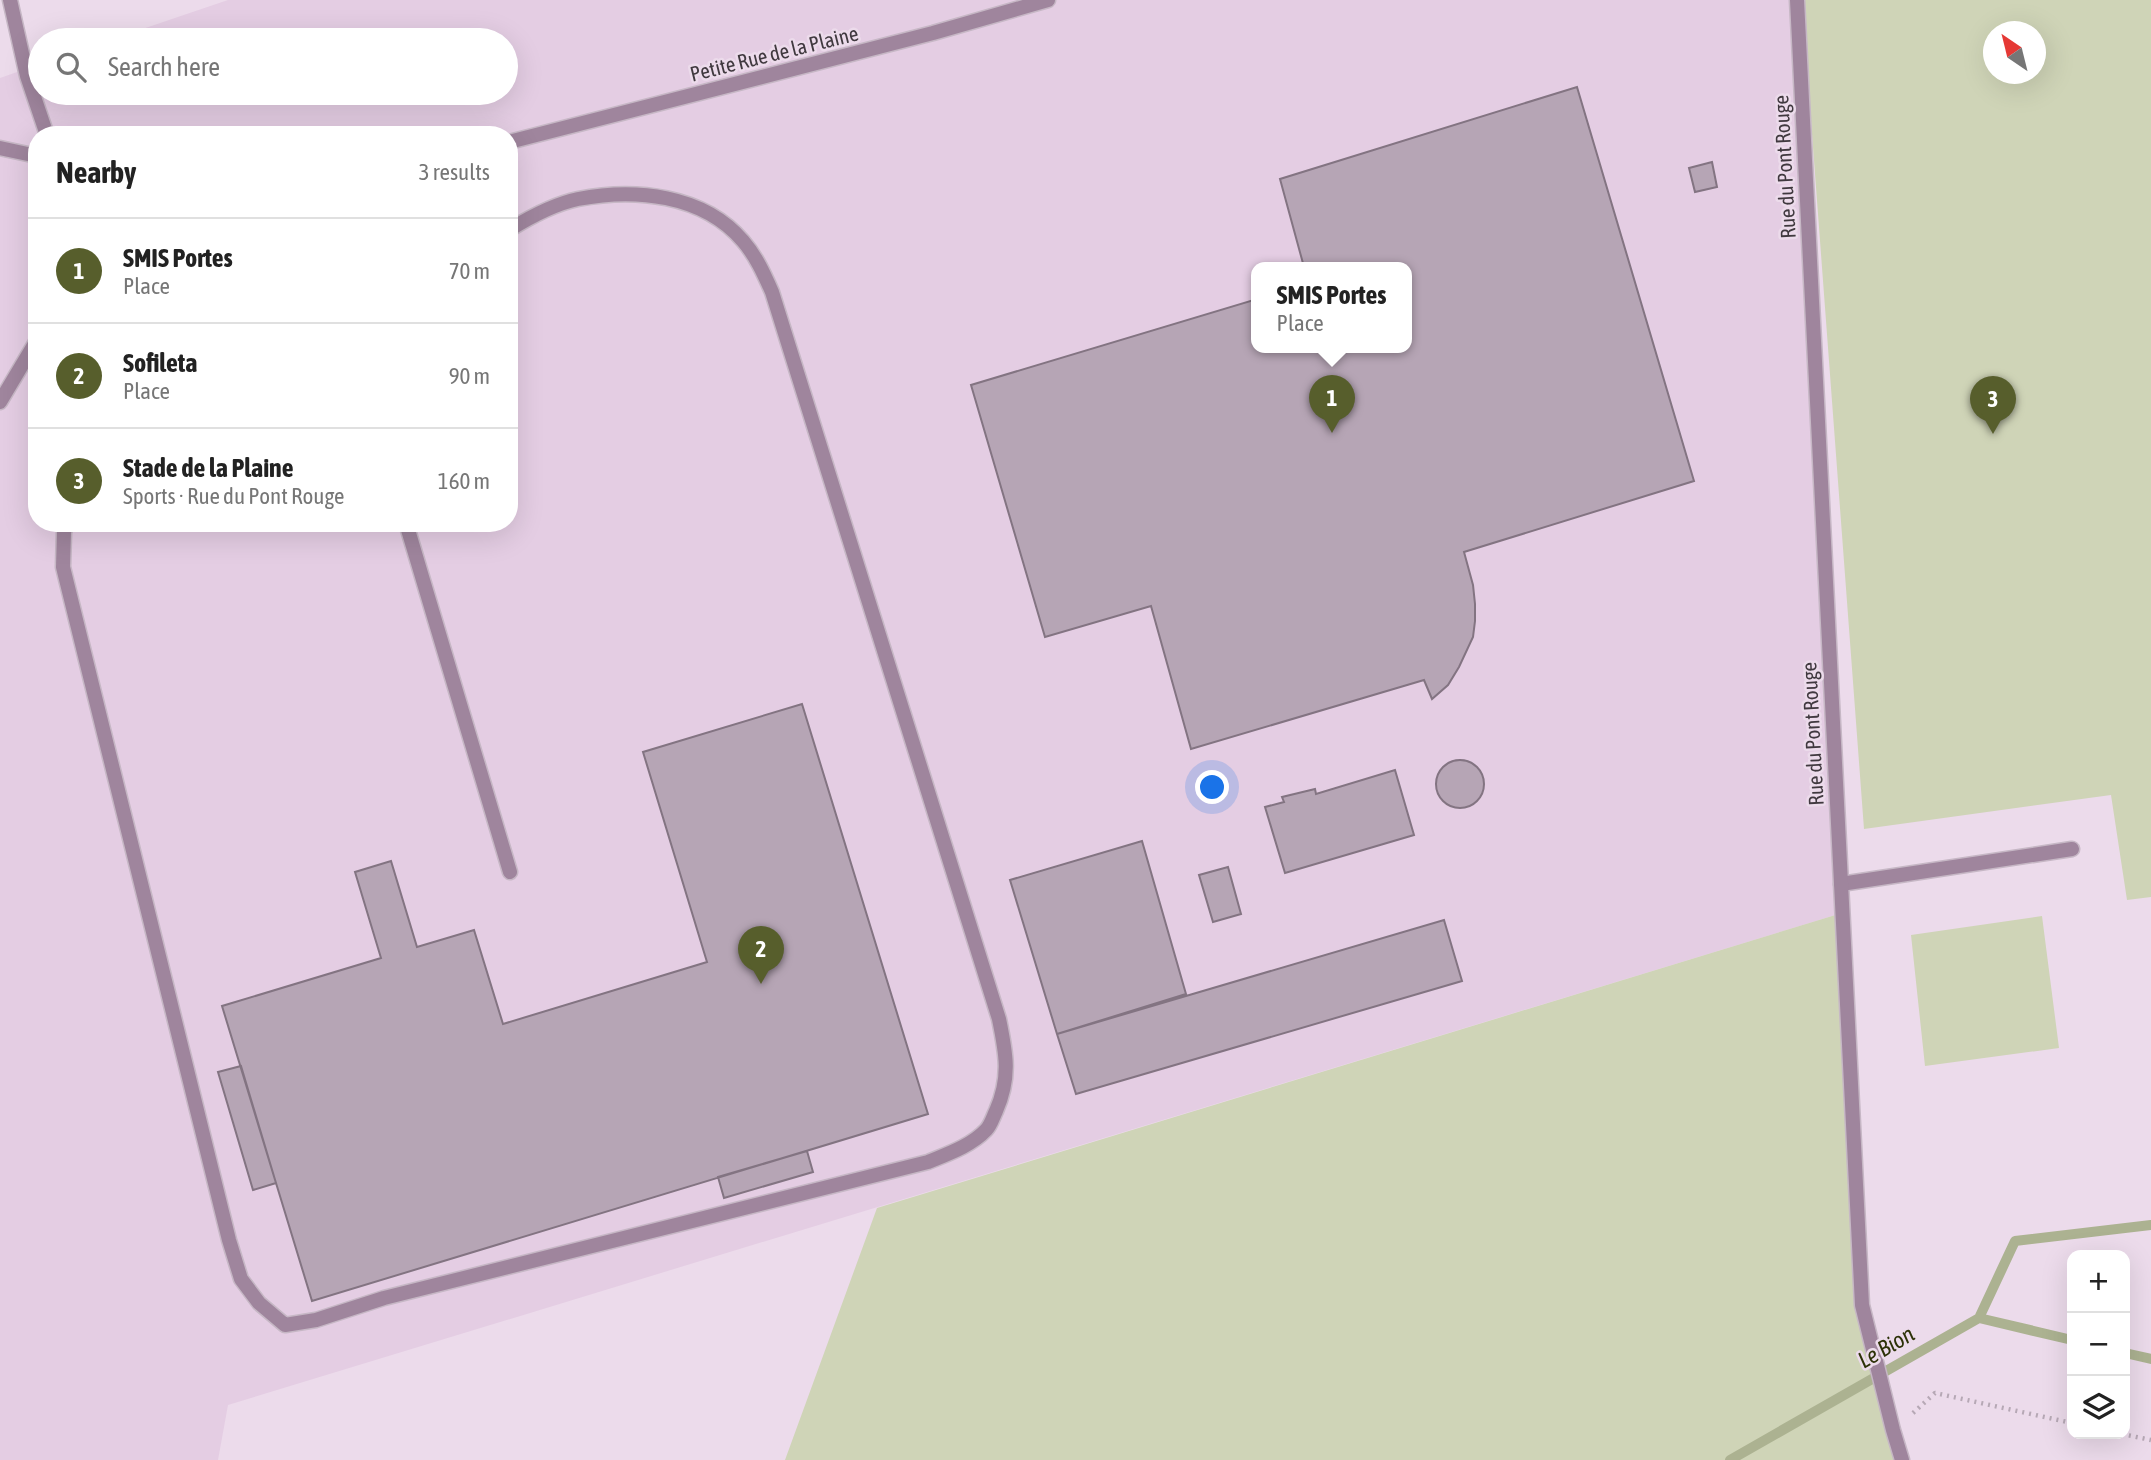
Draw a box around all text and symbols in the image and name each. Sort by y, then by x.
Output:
street label: Petite Rue de la Plaine [687,20,861,86]
north arrow [1983,21,2046,84]
search box [28,28,518,105]
icon: search [52,48,90,86]
text: Search here [108,52,220,82]
street label: Rue du Pont Rouge [1768,95,1800,239]
text: Nearby [56,155,136,189]
text: 3 results [419,159,490,185]
text: SMIS Portes [123,243,233,273]
text: 1 [74,258,84,284]
text: 70 m [449,258,490,284]
popup [1251,262,1412,353]
text: Place [123,273,170,299]
text: SMIS Portes [1277,280,1386,310]
text: Place [1277,310,1324,336]
text: Sofileta [123,348,197,378]
text: 2 [74,363,84,389]
text: 90 m [449,363,490,389]
pin: 1 [1309,375,1355,433]
pin: 3 [1970,376,2016,434]
text: Place [123,378,170,404]
text: Stade de la Plaine [123,453,294,483]
text: 3 [74,468,84,494]
text: 160 m [438,468,490,494]
text: Sports · Rue du Pont Rouge [123,483,344,509]
street label: Rue du Pont Rouge [1796,662,1828,806]
your location [1195,770,1229,804]
pin: 2 [738,926,784,984]
map controls [2067,1250,2130,1439]
button: + [2067,1250,2130,1313]
button: − [2067,1313,2130,1376]
water label: Le Bion [1853,1321,1919,1373]
button: layers [2067,1376,2130,1439]

